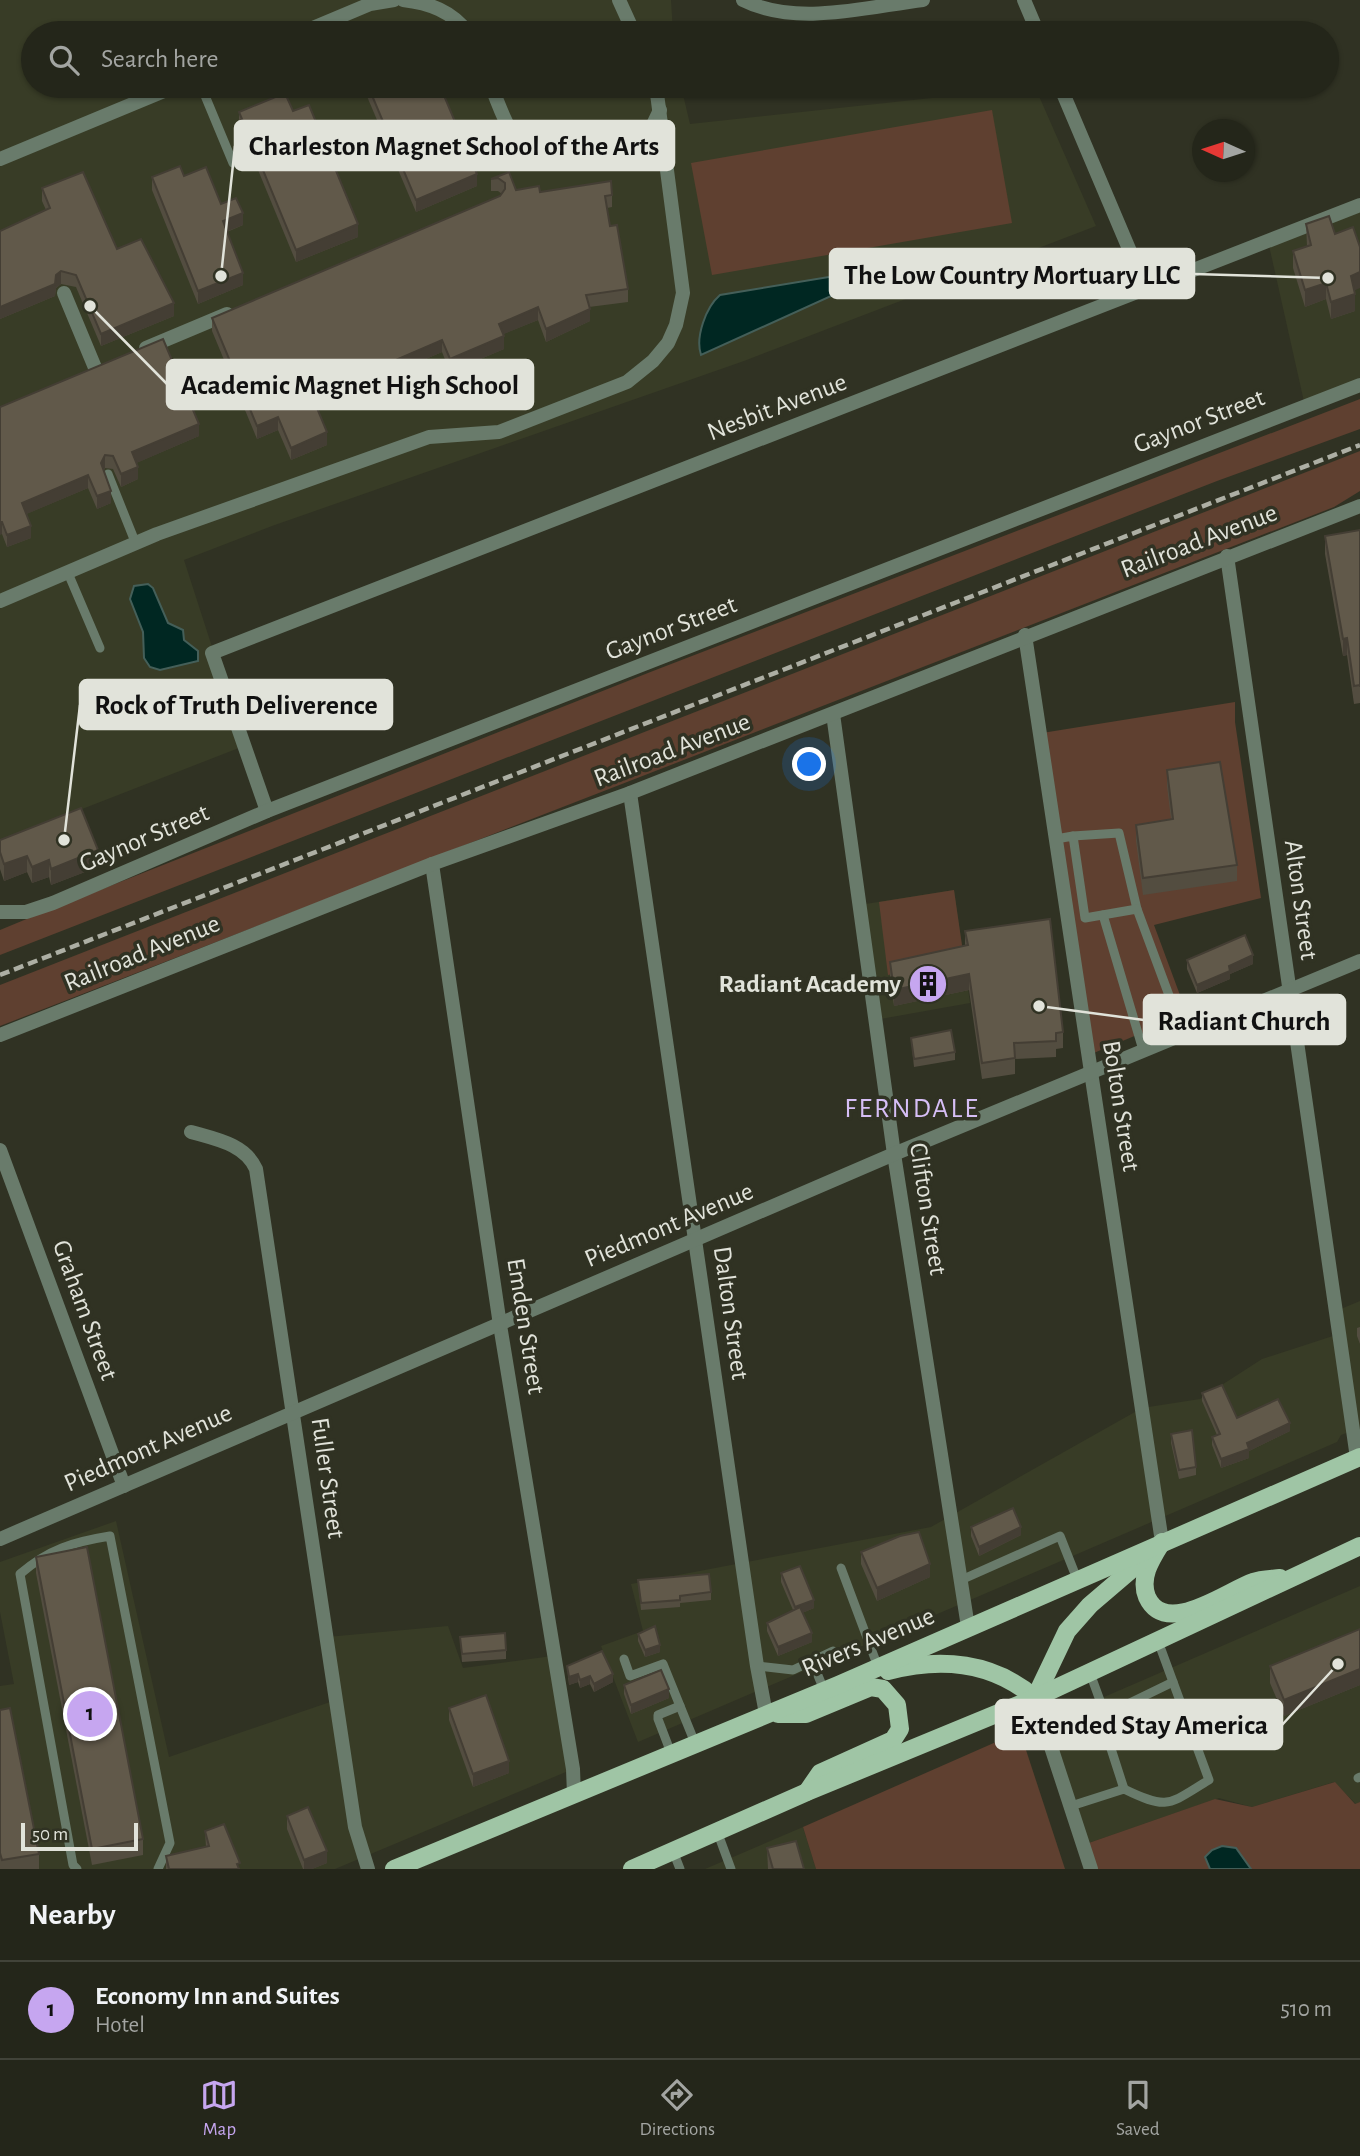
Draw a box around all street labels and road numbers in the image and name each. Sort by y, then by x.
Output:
street label: Nesbit Avenue [704,369,850,445]
street label: Gaynor Street [1130,384,1268,458]
street label: Railroad Avenue [1117,499,1281,583]
street label: Gaynor Street [602,591,740,665]
street label: Railroad Avenue [590,708,754,792]
street label: Gaynor Street [75,799,213,877]
street label: Alton Street [1280,838,1322,962]
street label: Railroad Avenue [60,910,224,996]
street label: Bolton Street [1098,1039,1144,1173]
street label: Clifton Street [905,1141,951,1277]
street label: Piedmont Avenue [581,1178,757,1272]
street label: Graham Street [48,1237,122,1383]
street label: Dalton Street [709,1245,753,1381]
street label: Emden Street [502,1256,550,1396]
street label: Piedmont Avenue [60,1399,236,1497]
street label: Fuller Street [307,1416,349,1540]
street label: Rivers Avenue [798,1602,938,1682]

